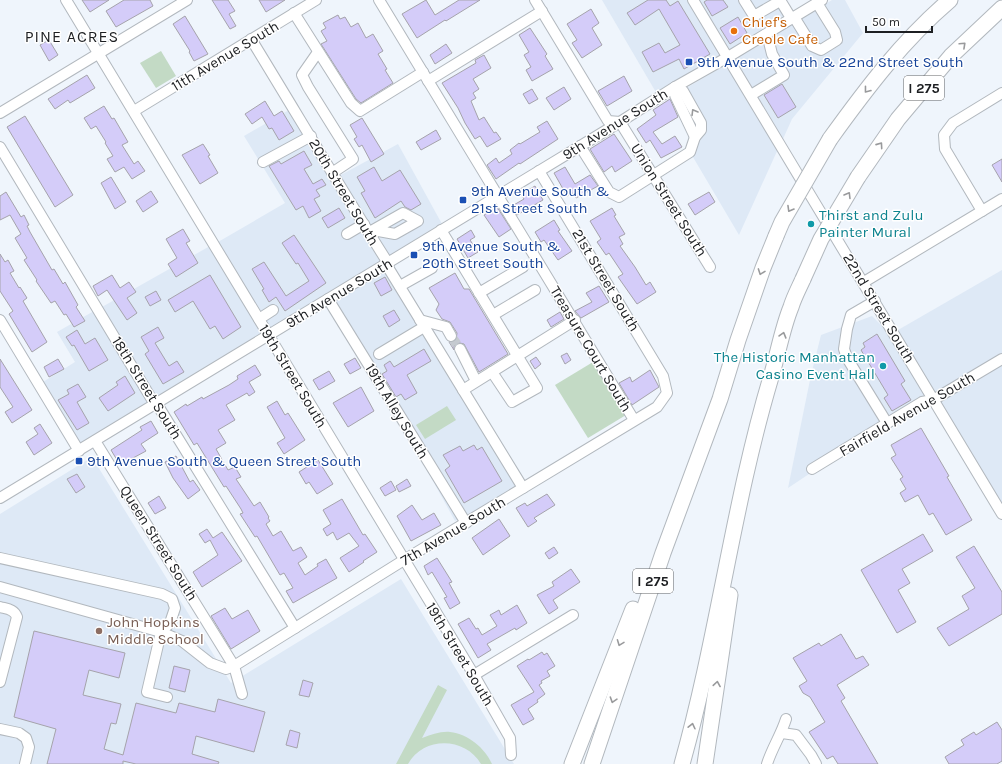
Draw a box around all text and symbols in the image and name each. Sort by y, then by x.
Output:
scale bar [866,8,932,34]
place label: Chief's Creole Cafe [742,13,818,48]
text: 50 m [872,15,900,29]
street label: 11th Avenue South [168,17,282,95]
marker: Chief's Creole Cafe [729,26,739,36]
district label: PINE ACRES [25,27,119,46]
one-way arrow [958,42,966,49]
place label: 9th Avenue South & 22nd Street South [697,53,963,71]
marker: 9th Avenue South & 22nd Street South [684,57,694,67]
road number: I 275 [904,76,944,100]
street label: 9th Avenue South [559,84,671,164]
one-way arrow [864,85,871,92]
one-way arrow [692,109,699,116]
street label: 20th Street South [305,135,383,249]
street label: Union Street South [627,140,711,260]
one-way arrow [875,142,883,149]
place label: 9th Avenue South & 21st Street South [471,182,609,217]
one-way arrow [843,192,850,199]
marker: 9th Avenue South & 21st Street South [458,195,468,205]
one-way arrow [787,205,794,212]
place label: Thirst and Zulu Painter Mural [819,206,924,241]
marker: Thirst and Zulu Painter Mural [806,219,816,229]
street label: 21st Street South [568,225,644,335]
place label: 9th Avenue South & 20th Street South [422,237,560,272]
marker: 9th Avenue South & 20th Street South [409,250,419,260]
street label: 22nd Street South [839,250,919,366]
street label: 9th Avenue South [283,254,395,332]
one-way arrow [758,269,766,276]
street label: Treasure Court South [546,283,636,415]
street label: 19th Street South [255,321,331,431]
one-way arrow [778,331,787,338]
street label: 18th Street South [108,333,186,443]
place label: The Historic Manhattan Casino Event Hall [714,348,875,383]
street label: 19th Alley South [361,360,433,462]
marker: The Historic Manhattan Casino Event Hall [878,361,888,371]
street label: Fairfield Avenue South [836,368,978,460]
place label: 9th Avenue South & Queen Street South [87,452,361,470]
marker: 9th Avenue South & Queen Street South [74,456,84,466]
street label: Queen Street South [116,482,202,604]
street label: 7th Avenue South [397,493,509,569]
road number: I 275 [633,569,673,593]
street label: 19th Street South [422,599,498,709]
place label: John Hopkins Middle School [107,613,204,648]
marker: John Hopkins Middle School [94,626,104,636]
one-way arrow [616,639,624,646]
one-way arrow [712,681,721,687]
one-way arrow [609,696,617,703]
one-way arrow [688,723,696,730]

